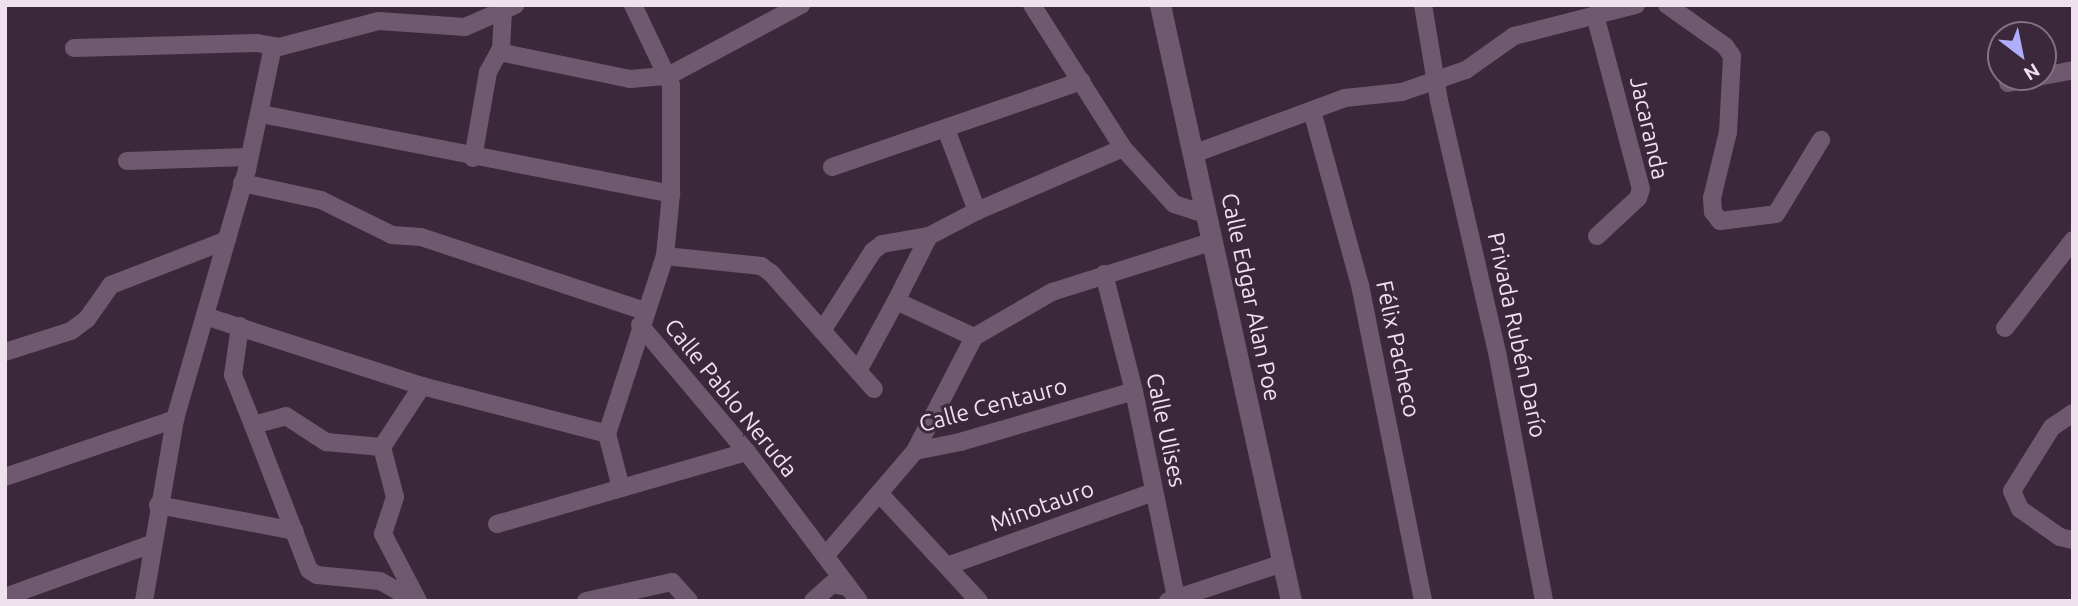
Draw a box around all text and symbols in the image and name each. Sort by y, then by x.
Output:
north arrow [1987,21,2057,91]
text: N [2020,59,2044,85]
street label: Jacaranda [1624,74,1674,182]
street label: Calle Edgar Alan Poe [1215,190,1287,404]
street label: Privada Rubén Darío [1482,230,1552,440]
street label: Félix Pacheco [1370,278,1426,420]
street label: Calle Pablo Neruda [659,313,803,483]
street label: Calle Ulises [1140,370,1192,490]
street label: Calle Centauro [916,372,1070,438]
street label: Minotauro [986,475,1098,537]

